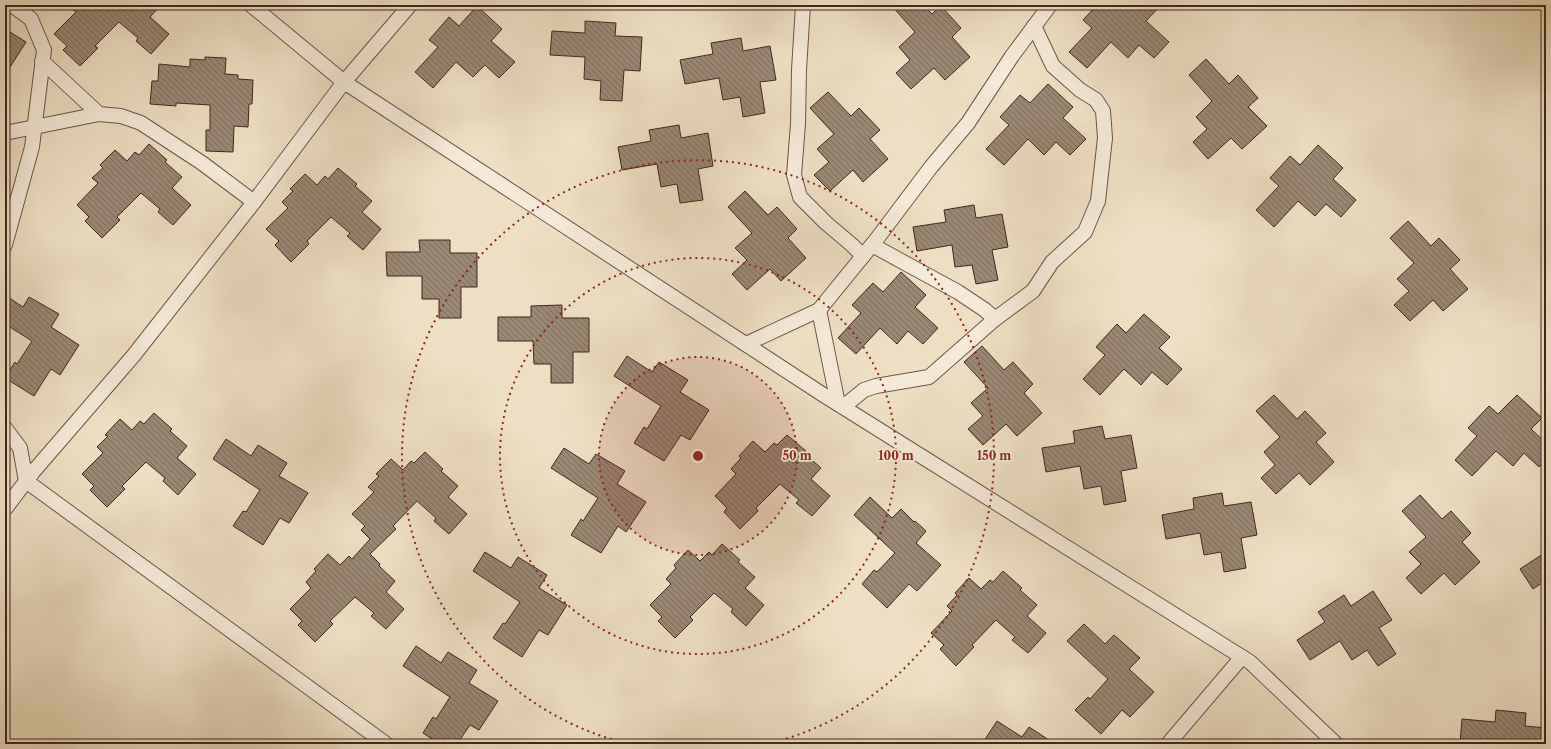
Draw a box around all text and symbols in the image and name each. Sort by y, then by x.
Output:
text: 50 m [782,448,812,463]
text: 100 m [878,448,914,463]
text: 150 m [977,448,1011,463]
centre of rings [691,449,705,463]

